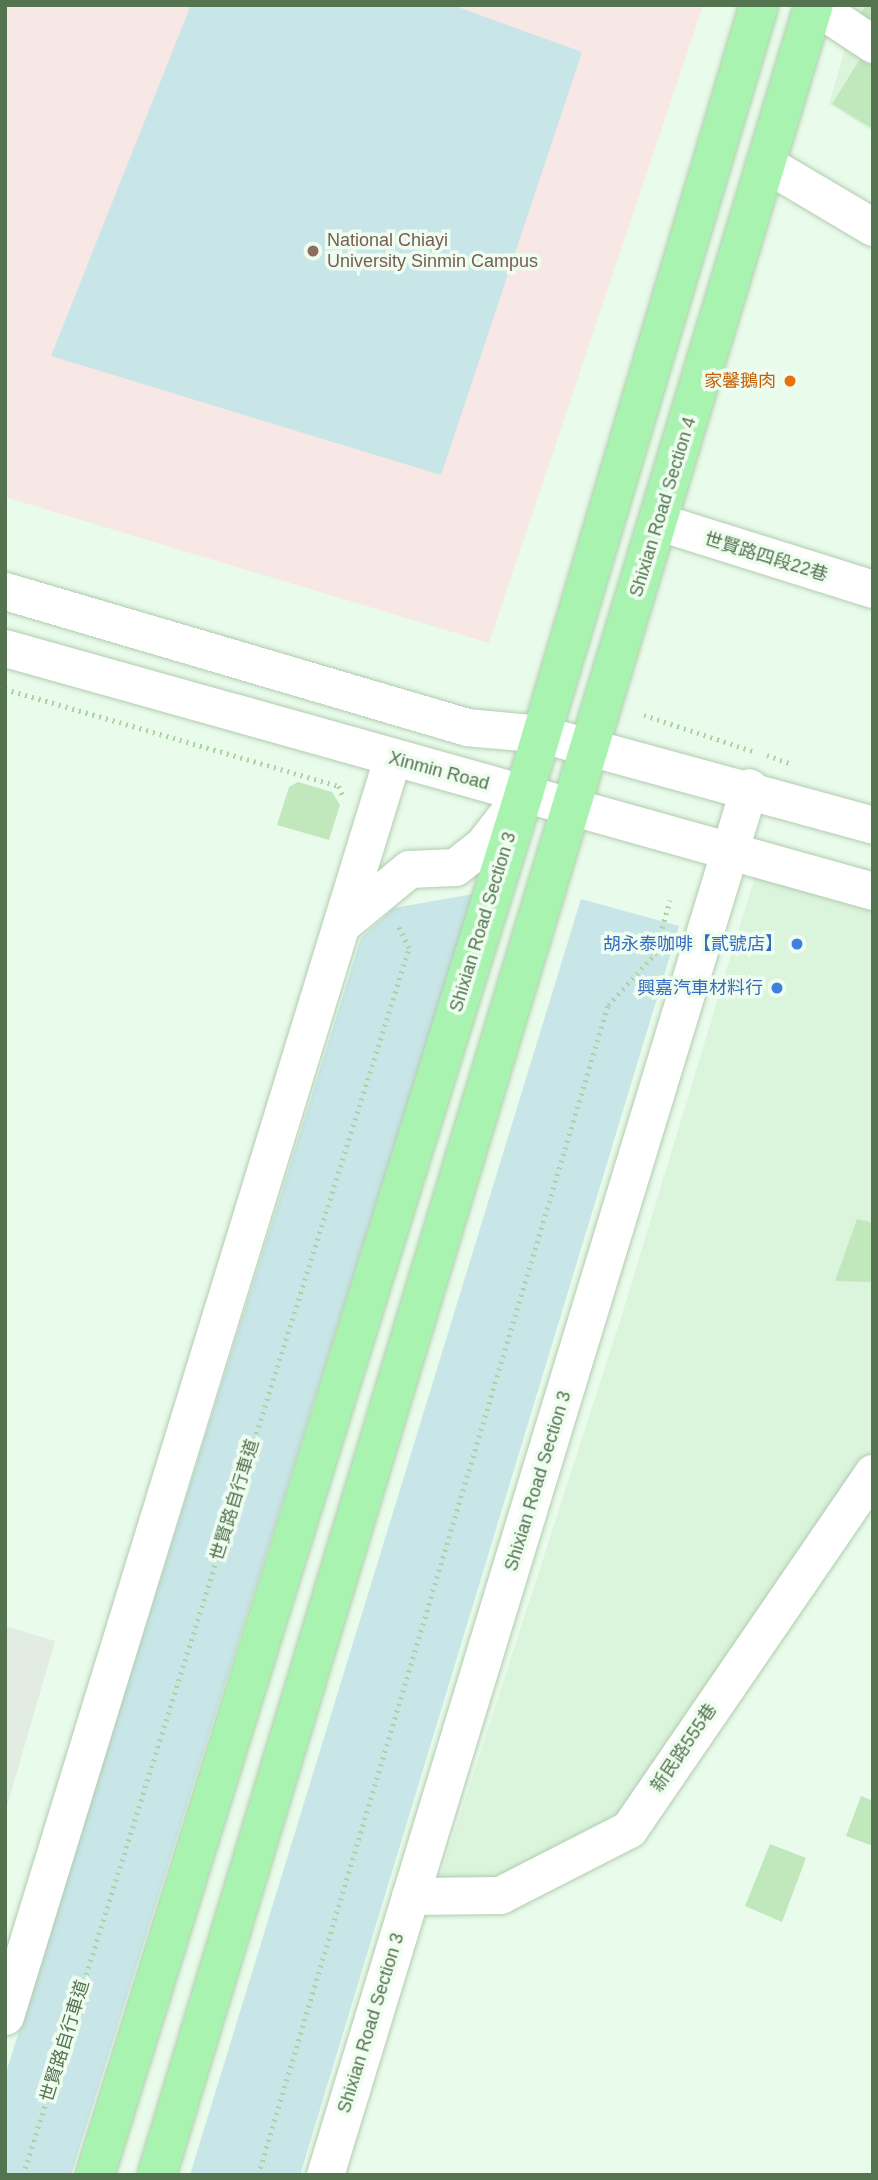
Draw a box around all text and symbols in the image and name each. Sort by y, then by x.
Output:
place label: National Chiayi University Sinmin Campus [327,230,538,272]
marker: National Chiayi University Sinmin Campus [305,243,321,259]
place label: 家馨鵝肉 [704,370,776,392]
marker: 家馨鵝肉 [782,373,798,389]
street label: Shixian Road Section 4 [625,414,701,600]
street label: 世賢路四段22巷 [702,528,830,586]
street label: Xinmin Road [386,747,492,795]
street label: Shixian Road Section 3 [445,829,521,1015]
place label: 胡永泰咖啡【貳號店】 [603,933,783,955]
marker: 胡永泰咖啡【貳號店】 [789,936,805,952]
place label: 興嘉汽車材料行 [637,977,763,999]
marker: 興嘉汽車材料行 [769,980,785,996]
street label: Shixian Road Section 3 [500,1388,576,1574]
street label: 世賢路自行車道 [206,1437,264,1563]
street label: 新民路555巷 [647,1700,721,1796]
street label: Shixian Road Section 3 [333,1930,409,2116]
street label: 世賢路自行車道 [36,1978,94,2104]

